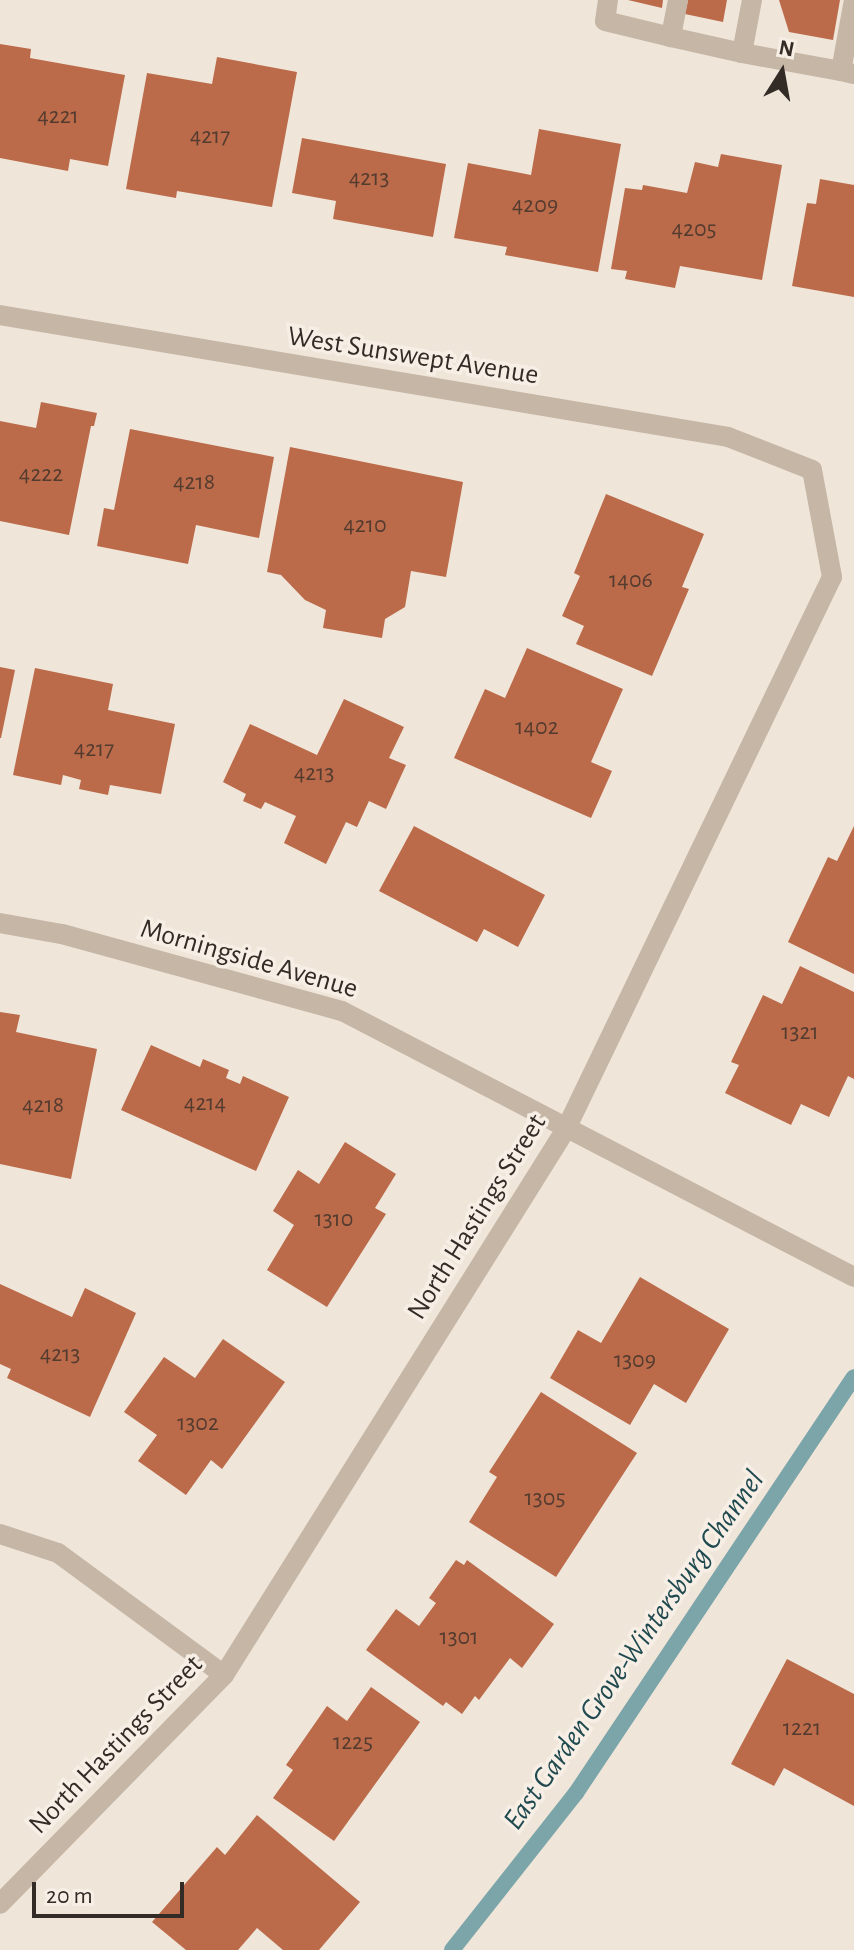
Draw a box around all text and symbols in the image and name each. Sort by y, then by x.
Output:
north arrow [742,32,822,112]
text: N [777,36,796,61]
house number: 4221 [37,103,79,131]
house number: 4217 [190,123,230,151]
house number: 4213 [349,165,389,193]
house number: 4209 [512,192,558,220]
house number: 4205 [671,216,717,244]
street label: West Sunswept Avenue [285,320,541,392]
house number: 4222 [19,461,63,489]
house number: 4218 [173,469,215,497]
house number: 4210 [343,512,387,540]
house number: 1406 [609,567,653,595]
house number: 1402 [515,714,559,742]
house number: 4217 [74,736,114,764]
house number: 4213 [294,760,334,788]
street label: Morningside Avenue [137,912,361,1006]
house number: 1321 [781,1019,819,1047]
house number: 4214 [184,1090,226,1118]
house number: 4218 [22,1092,64,1120]
street label: North Hastings Street [400,1108,554,1326]
house number: 1310 [314,1206,354,1234]
house number: 4213 [40,1341,80,1369]
house number: 1309 [614,1347,656,1375]
house number: 1302 [177,1410,219,1438]
water label: East Garden Grove-Wintersburg Channel [496,1463,772,1837]
house number: 1305 [525,1485,565,1513]
house number: 1301 [439,1624,479,1652]
street label: North Hastings Street [22,1649,210,1841]
house number: 1221 [783,1715,821,1743]
house number: 1225 [333,1729,373,1757]
scale bar [36,1866,188,1916]
text: 20 m [46,1884,93,1908]

